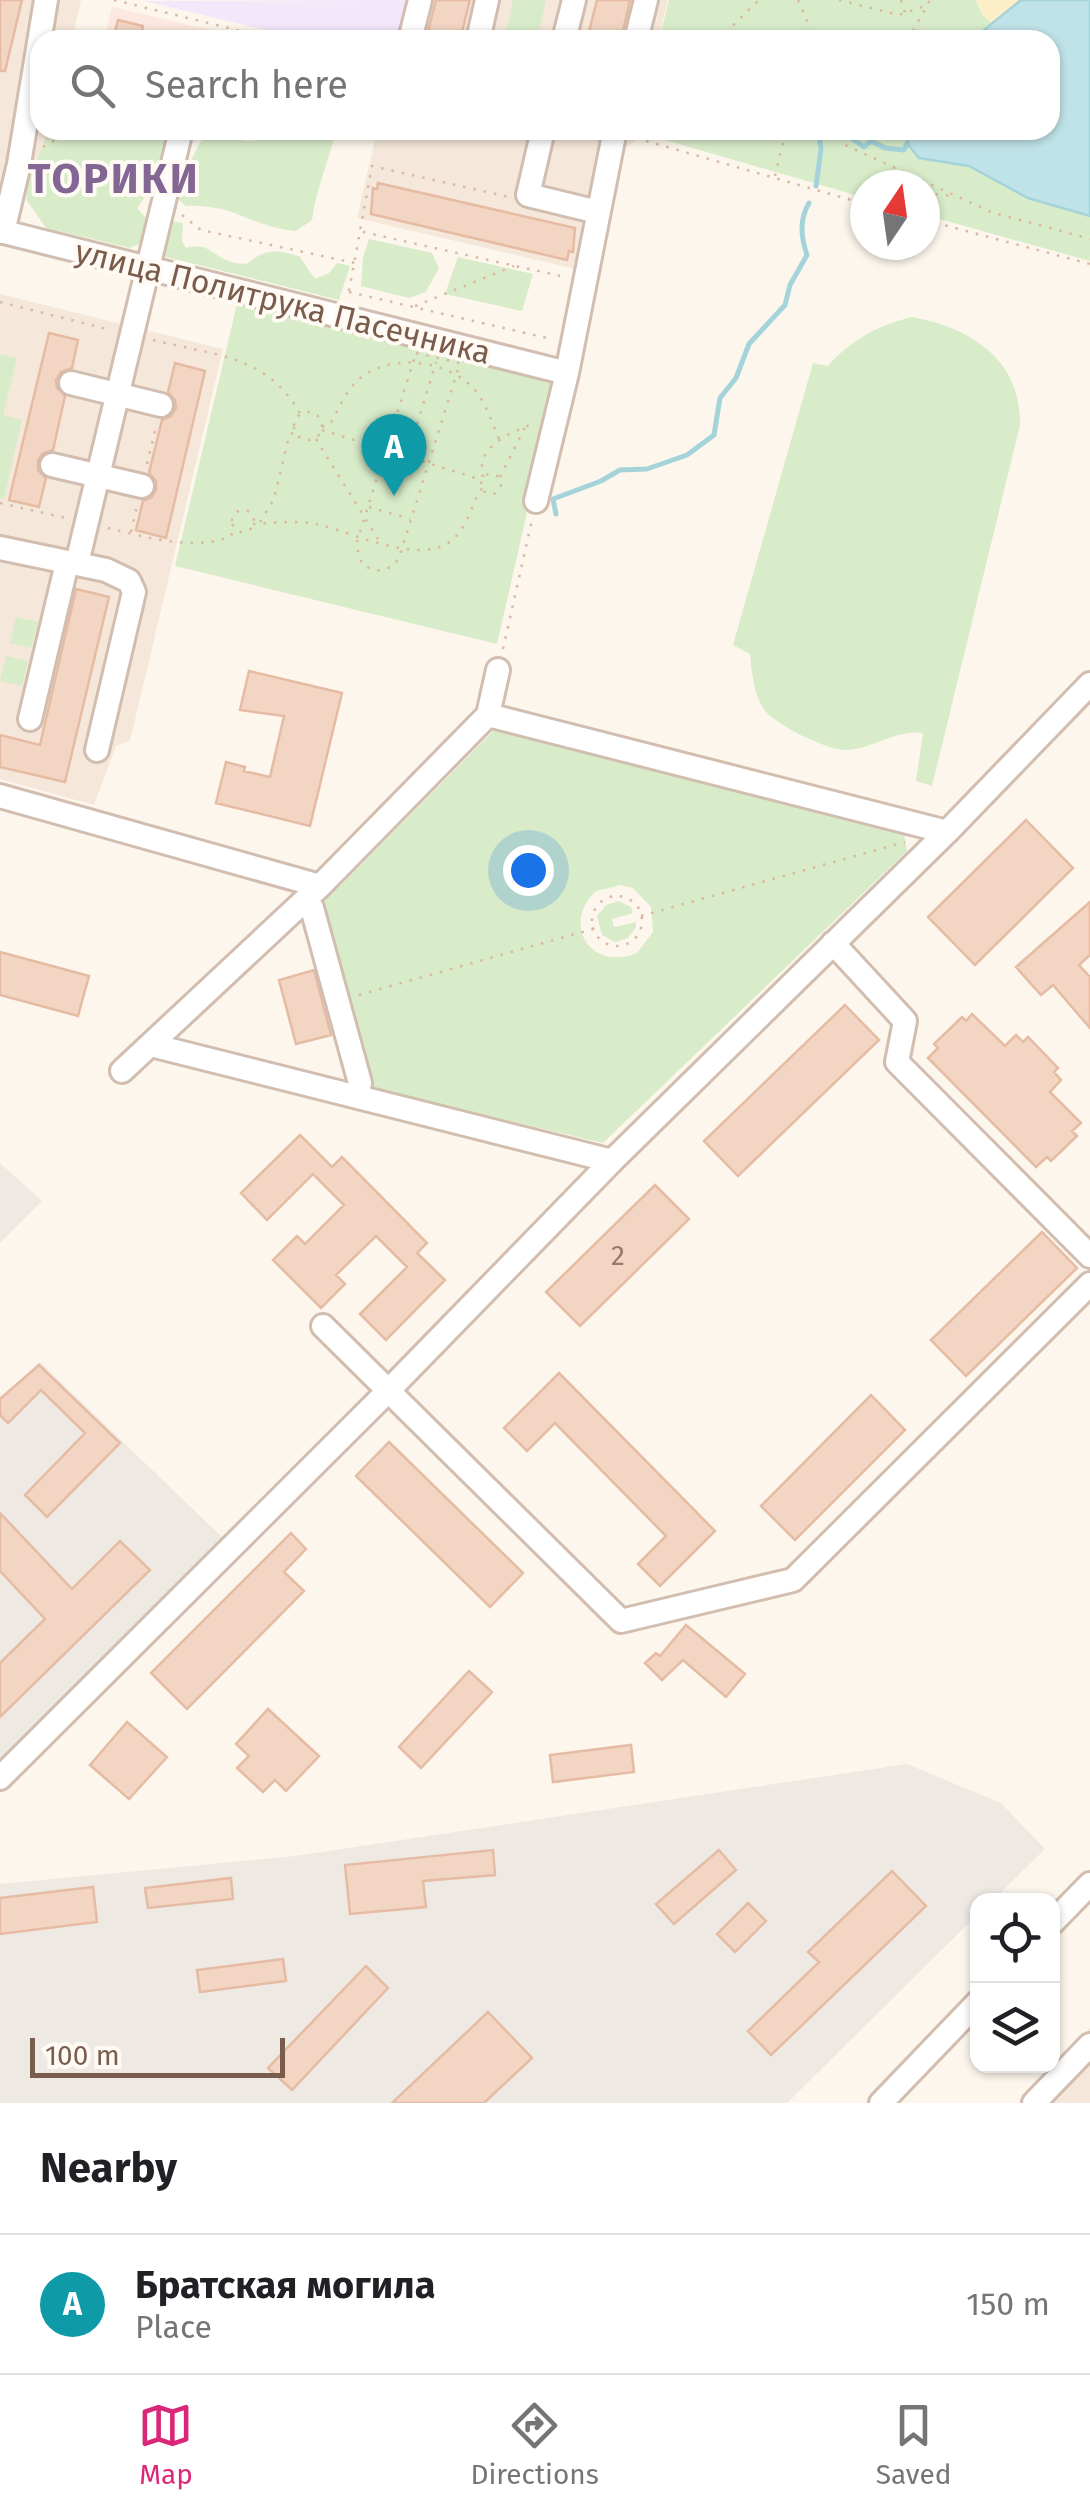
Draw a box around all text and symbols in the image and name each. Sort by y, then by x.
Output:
search box [30,30,1060,140]
icon: search [65,58,120,113]
text: Search here [145,62,348,108]
district label: ТОРИКИ [28,154,200,204]
north arrow [850,170,940,260]
street label: улица Политрука Пасечника [71,232,495,372]
pin: A [362,414,426,496]
your location [503,845,554,896]
house number: 2 [611,1239,625,1272]
map controls [970,1893,1060,2073]
button: locate [970,1893,1060,1983]
button: layers [970,1983,1060,2073]
scale bar [30,2033,285,2078]
text: 100 m [45,2039,120,2072]
text: Nearby [40,2143,177,2193]
text: Братская могила [135,2262,436,2308]
text: A [63,2285,82,2323]
text: 150 m [966,2285,1050,2323]
text: Place [135,2308,212,2346]
tab: Map [138,2398,193,2491]
tab: Directions [470,2398,599,2491]
tab: Saved [876,2398,952,2491]

